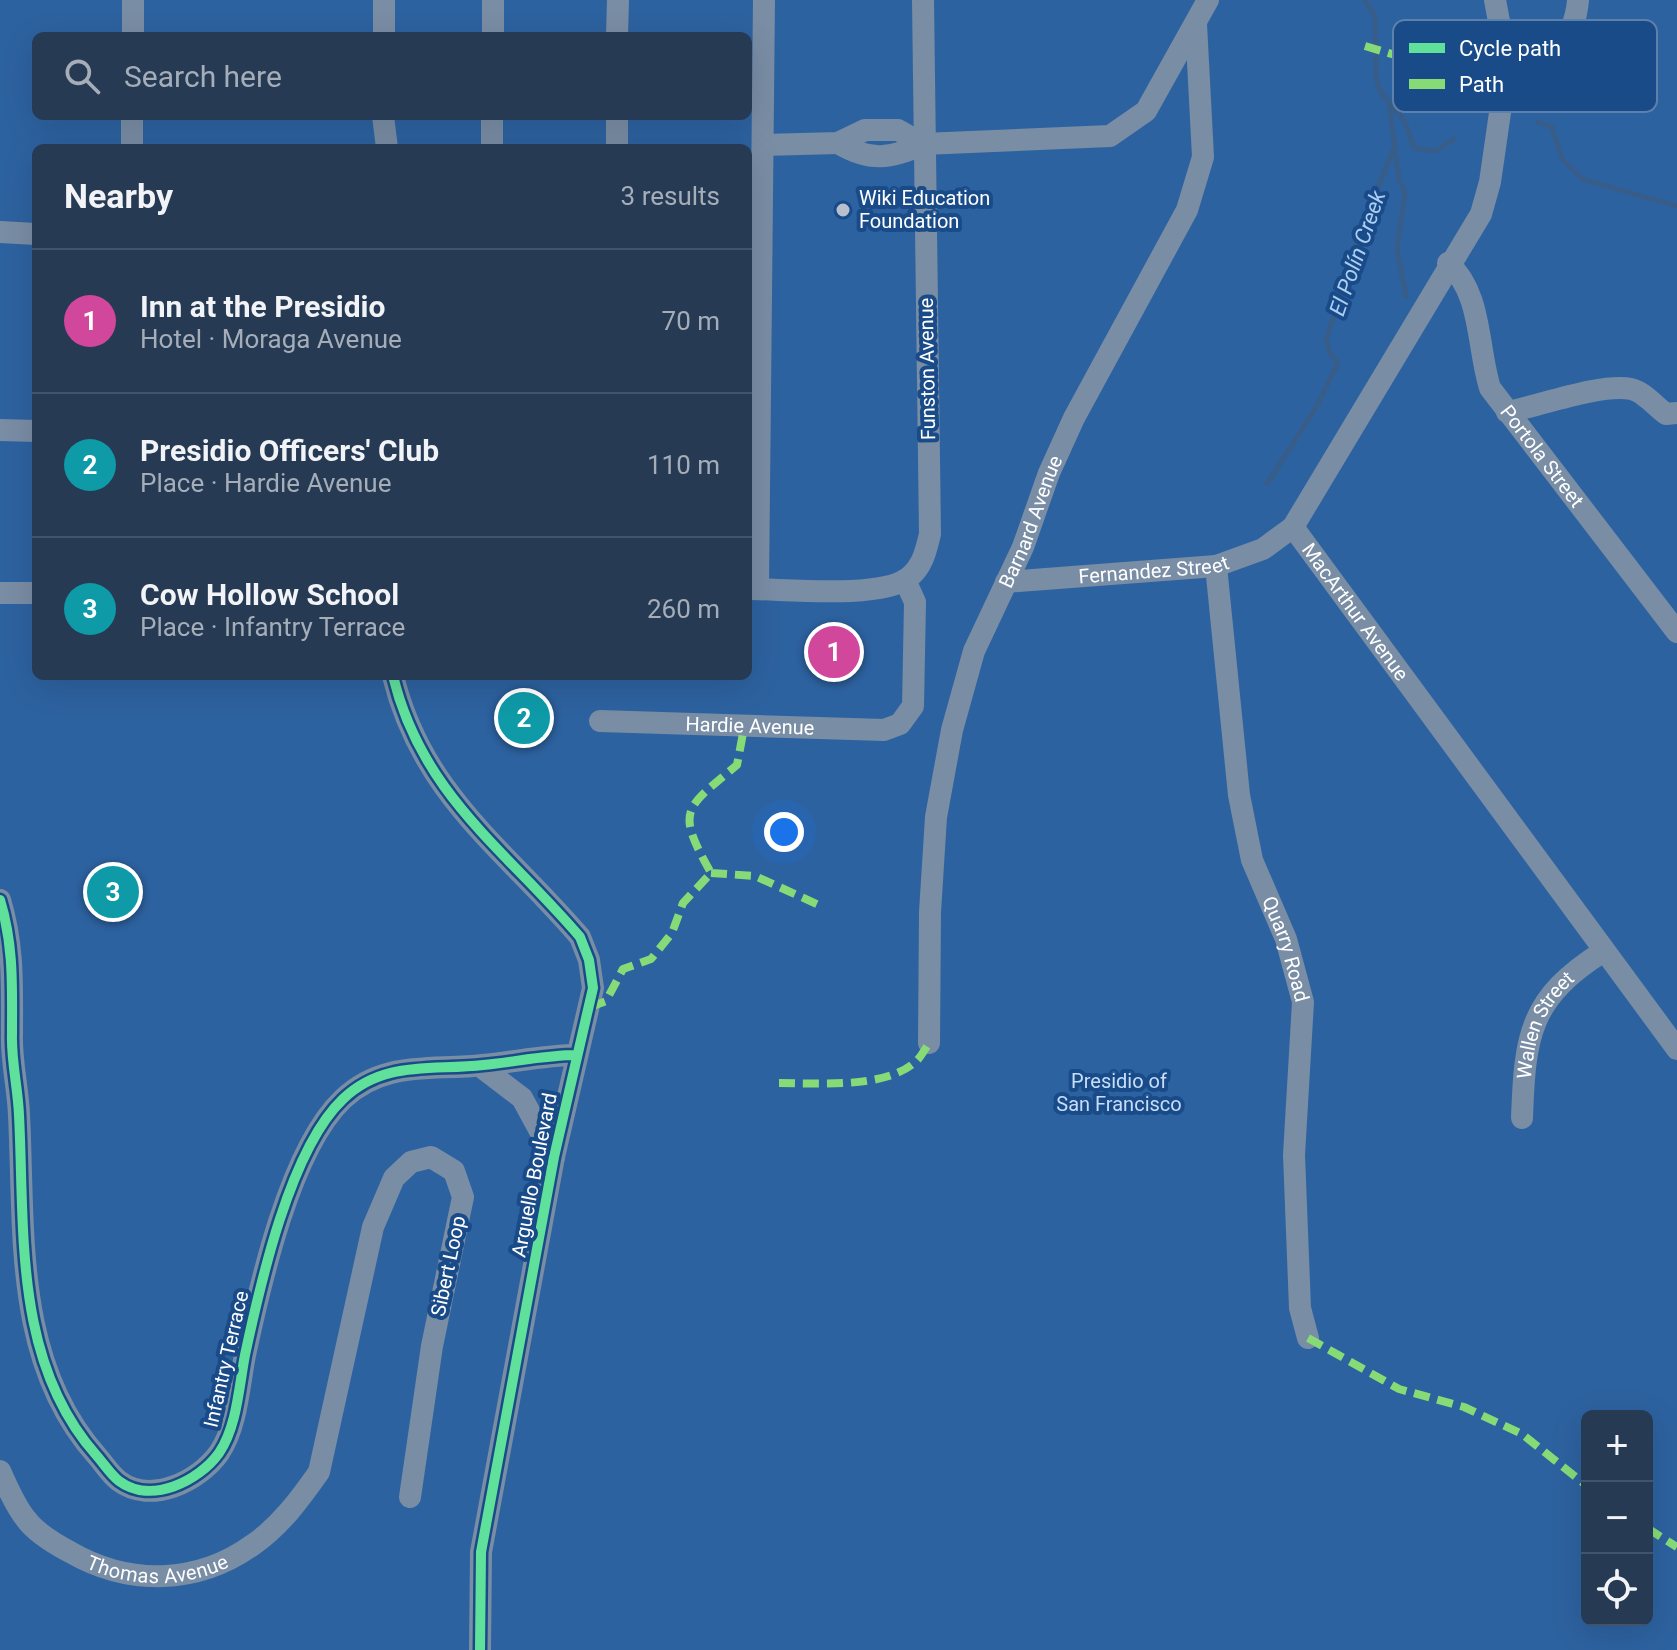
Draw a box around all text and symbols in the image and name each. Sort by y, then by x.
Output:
legend [1393,20,1657,112]
search box [32,32,752,120]
text: Cycle path [1459,36,1561,61]
icon: search [60,54,104,98]
text: Search here [124,59,282,94]
text: Path [1459,72,1504,97]
text: Nearby [64,176,173,216]
text: 3 results [621,181,720,211]
place label: Wiki Education Foundation [859,186,990,233]
water label: El Polín Creek [1324,186,1391,319]
marker: Wiki Education Foundation [834,201,852,219]
text: Inn at the Presidio [140,289,386,324]
street label: Funston Avenue [914,298,940,440]
text: 1 [83,306,97,336]
text: 70 m [662,306,720,336]
text: Hotel · Moraga Avenue [140,324,402,354]
street label: Portola Street [1495,400,1589,512]
text: Presidio Officers' Club [140,433,439,468]
text: 2 [83,450,97,480]
text: 110 m [647,450,720,480]
street label: Barnard Avenue [993,452,1067,592]
text: Place · Hardie Avenue [140,468,391,498]
street label: MacArthur Avenue [1297,538,1414,685]
street label: Fernandez Street [1077,550,1232,588]
text: Cow Hollow School [140,577,399,612]
text: 3 [83,594,97,624]
text: 260 m [647,594,720,624]
text: Place · Infantry Terrace [140,612,405,642]
pin: 1 [808,622,860,682]
pin: 2 [498,688,550,748]
street label: Hardie Avenue [685,712,815,740]
your location [764,812,804,852]
pin: 3 [87,862,139,922]
street label: Quarry Road [1257,893,1314,1004]
street label: Wallen Street [1512,966,1579,1080]
park label: Presidio of San Francisco [1056,1069,1182,1116]
street label: Arguello Boulevard [506,1091,562,1259]
street label: Sibert Loop [426,1214,470,1318]
street label: Infantry Terrace [199,1288,253,1430]
map controls [1581,1410,1653,1626]
button: + [1581,1410,1653,1482]
button: − [1581,1482,1653,1554]
street label: Thomas Avenue [83,1549,232,1588]
button: locate [1581,1554,1653,1626]

